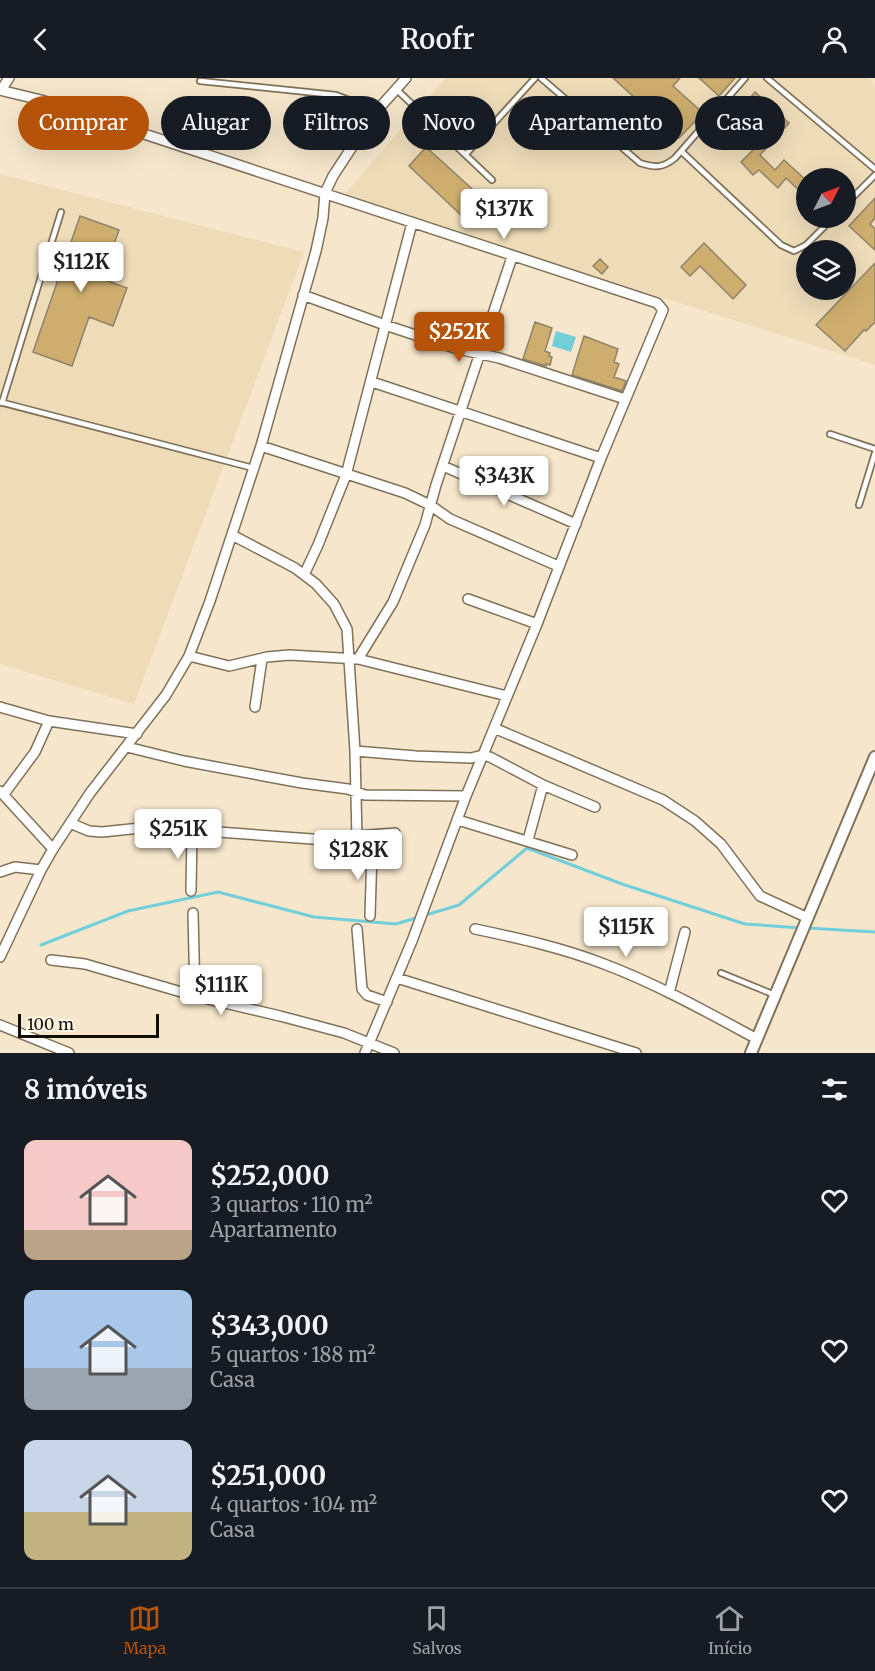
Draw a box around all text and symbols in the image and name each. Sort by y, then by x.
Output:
text: Roofr [400,22,475,56]
icon: back [24,23,57,56]
icon: person [818,23,851,56]
chip: Comprar [18,96,149,150]
chip: Alugar [161,96,271,150]
chip: Filtros [283,96,390,150]
chip: Novo [402,96,496,150]
chip: Apartamento [508,96,683,150]
chip: Casa [695,96,785,150]
north arrow [796,168,856,228]
map controls [796,168,856,300]
pin: $137K [462,189,546,240]
text: $137K [475,196,533,221]
button: layers [796,240,856,300]
pin: $112K [39,242,123,293]
text: $112K [53,249,109,274]
pin: $252K [417,312,501,363]
text: $252K [428,319,490,344]
pin: $343K [462,456,546,507]
text: $343K [473,463,535,488]
pin: $251K [136,809,220,860]
text: $251K [149,816,207,841]
pin: $128K [316,830,400,881]
text: $128K [328,837,388,862]
pin: $115K [584,907,668,958]
text: $115K [598,914,654,939]
pin: $111K [179,965,263,1016]
text: $111K [194,972,248,997]
scale bar [18,1011,159,1038]
text: 100 m [27,1014,74,1034]
text: 8 imóveis [24,1073,148,1106]
icon: filters [818,1073,851,1106]
text: $252,000 [210,1159,329,1192]
icon: home [72,1164,144,1236]
icon: heart [818,1184,851,1217]
text: 3 quartos · 110 m² [210,1192,373,1217]
text: Apartamento [210,1217,337,1242]
text: $343,000 [210,1309,329,1342]
icon: home [72,1314,144,1386]
icon: heart [818,1334,851,1367]
text: 5 quartos · 188 m² [210,1342,376,1367]
text: Casa [210,1367,255,1392]
text: $251,000 [210,1459,326,1492]
icon: home [72,1464,144,1536]
icon: heart [818,1484,851,1517]
text: 4 quartos · 104 m² [210,1492,377,1517]
text: Casa [210,1517,255,1542]
tab: Mapa [123,1602,166,1658]
tab: Salvos [412,1602,462,1658]
tab: Início [708,1602,752,1658]

